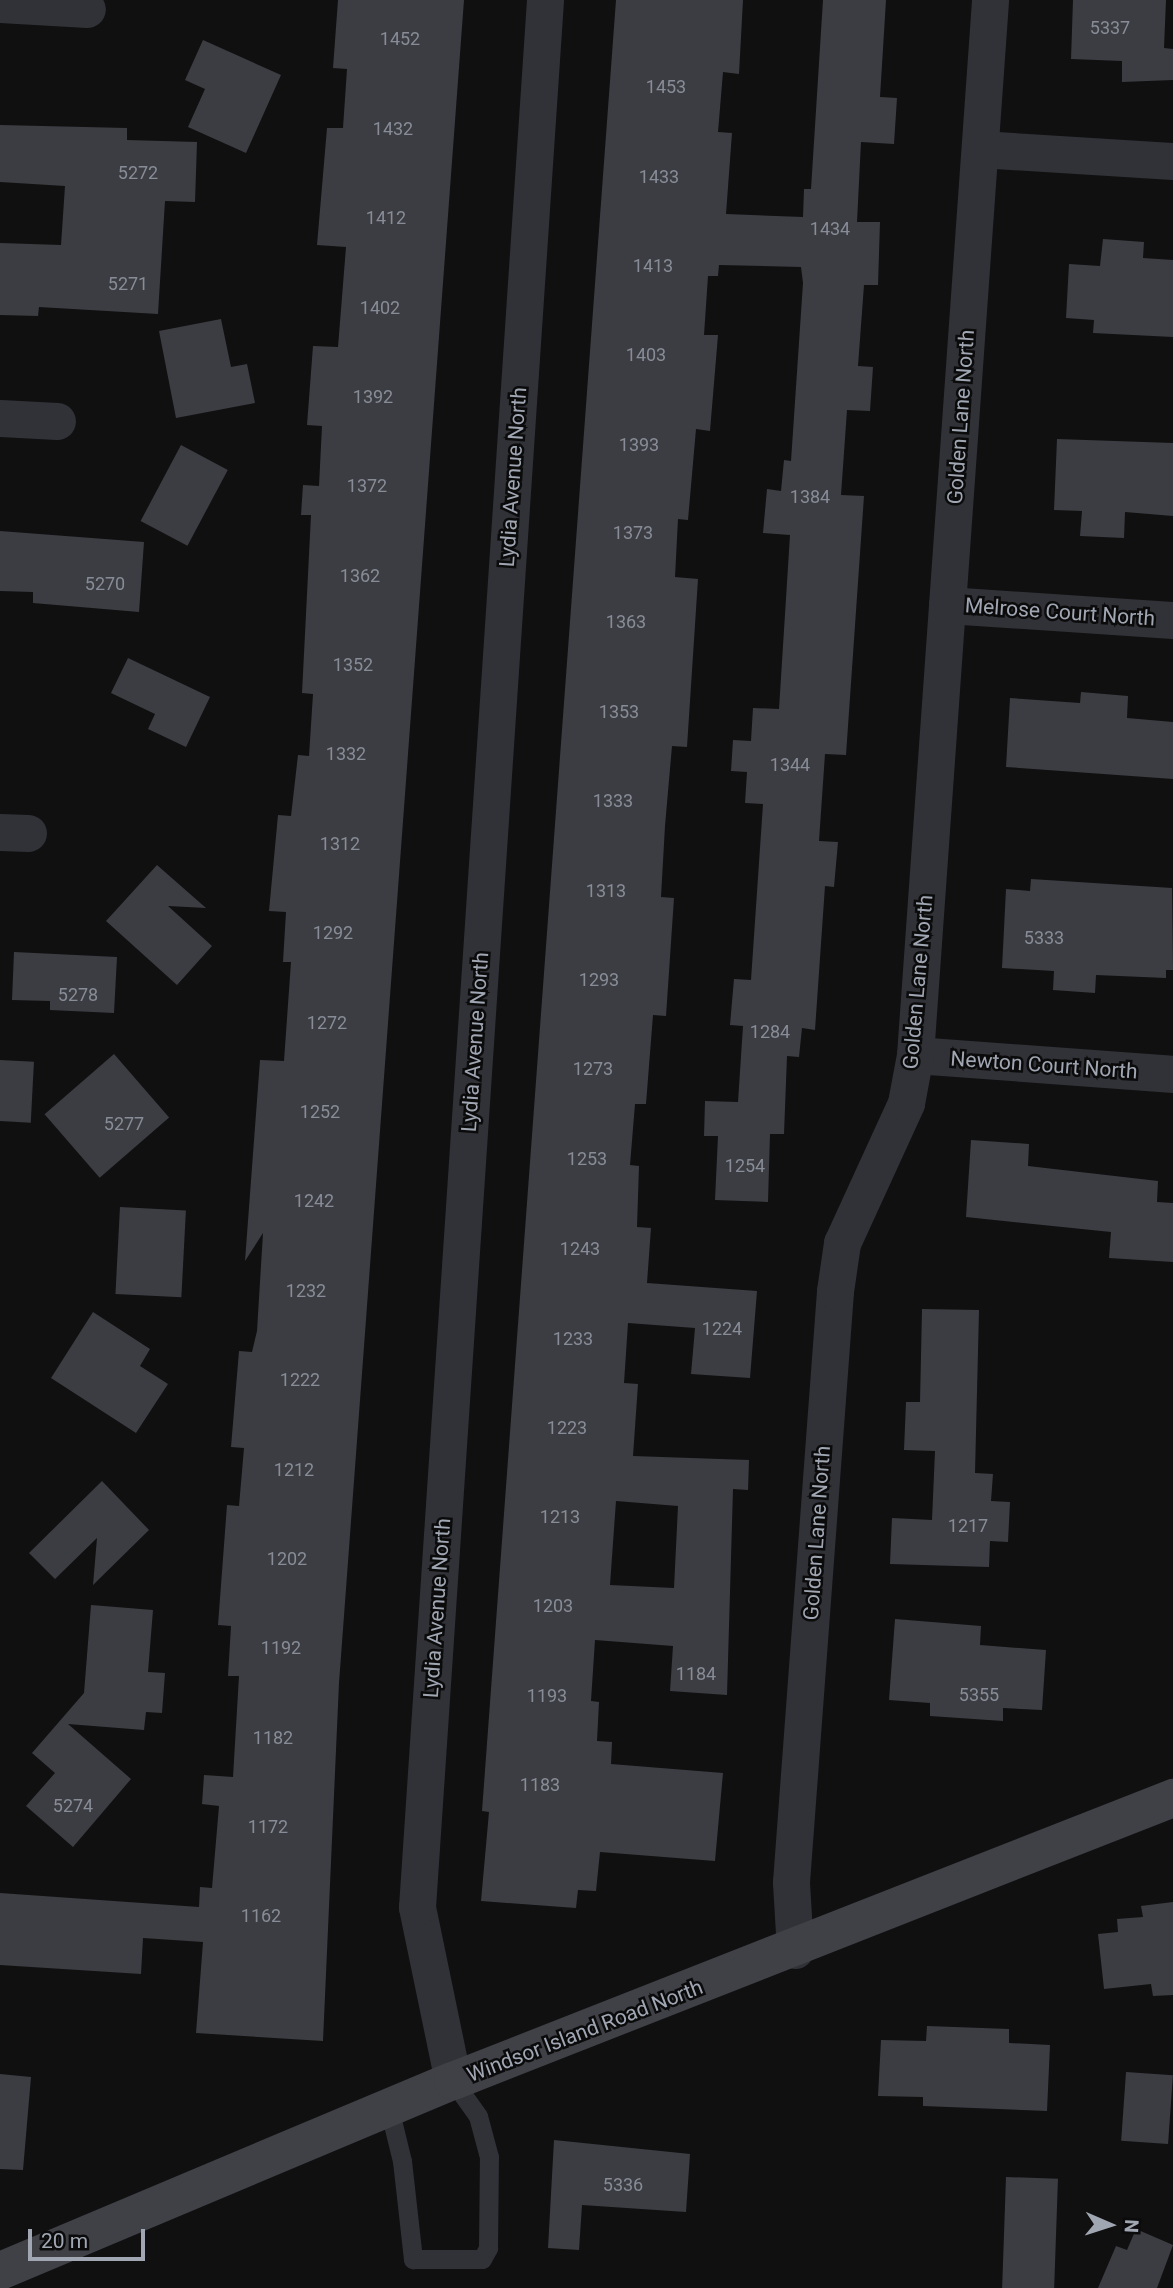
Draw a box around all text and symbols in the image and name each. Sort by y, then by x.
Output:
house number: 5337 [1090,17,1130,39]
house number: 1452 [380,28,420,50]
house number: 1453 [646,76,686,98]
house number: 1432 [373,118,413,140]
house number: 5272 [118,162,158,184]
house number: 1433 [639,166,679,188]
house number: 1412 [366,207,406,229]
house number: 1434 [810,218,850,240]
house number: 1413 [633,255,673,277]
house number: 5271 [108,273,148,295]
house number: 1402 [360,297,400,319]
street label: Golden Lane North [942,329,980,505]
house number: 1403 [626,344,666,366]
house number: 1392 [353,386,393,408]
street label: Lydia Avenue North [494,386,532,568]
house number: 1393 [619,434,659,456]
house number: 1372 [347,475,387,497]
house number: 1384 [790,486,830,508]
house number: 1373 [613,522,653,544]
house number: 1362 [340,565,380,587]
house number: 5270 [85,573,125,595]
street label: Melrose Court North [964,593,1156,631]
house number: 1363 [606,611,646,633]
house number: 1352 [333,654,373,676]
house number: 1353 [599,701,639,723]
house number: 1332 [326,743,366,765]
house number: 1344 [770,754,810,776]
house number: 1333 [593,790,633,812]
house number: 1312 [320,833,360,855]
house number: 1313 [586,880,626,902]
street label: Golden Lane North [898,894,938,1070]
house number: 1292 [313,922,353,944]
house number: 5333 [1024,927,1064,949]
street label: Lydia Avenue North [456,951,494,1133]
house number: 1293 [579,969,619,991]
house number: 5278 [58,984,98,1006]
house number: 1272 [307,1012,347,1034]
house number: 1284 [750,1021,790,1043]
street label: Newton Court North [950,1046,1138,1084]
house number: 1273 [573,1058,613,1080]
house number: 1252 [300,1101,340,1123]
house number: 5277 [104,1113,144,1135]
house number: 1253 [567,1148,607,1170]
house number: 1254 [725,1155,765,1177]
house number: 1242 [294,1190,334,1212]
house number: 1243 [560,1238,600,1260]
house number: 1232 [286,1280,326,1302]
house number: 1224 [702,1318,742,1340]
house number: 1233 [553,1328,593,1350]
house number: 1222 [280,1369,320,1391]
house number: 1223 [547,1417,587,1439]
street label: Golden Lane North [798,1445,836,1621]
house number: 1212 [274,1459,314,1481]
house number: 1213 [540,1506,580,1528]
house number: 1217 [948,1515,988,1537]
street label: Lydia Avenue North [418,1517,456,1699]
house number: 1202 [267,1548,307,1570]
house number: 1203 [533,1595,573,1617]
house number: 1192 [261,1637,301,1659]
house number: 1184 [676,1663,716,1685]
house number: 5355 [959,1684,999,1706]
house number: 1193 [527,1685,567,1707]
house number: 1182 [253,1727,293,1749]
house number: 1183 [520,1774,560,1796]
house number: 5274 [53,1795,93,1817]
house number: 1172 [248,1816,288,1838]
house number: 1162 [241,1905,281,1927]
street label: Windsor Island Road North [464,1974,706,2088]
house number: 5336 [603,2174,643,2196]
north arrow [1075,2190,1145,2260]
scale bar [32,2214,149,2258]
text: N [1120,2219,1143,2233]
text: 20 m [41,2229,88,2253]

